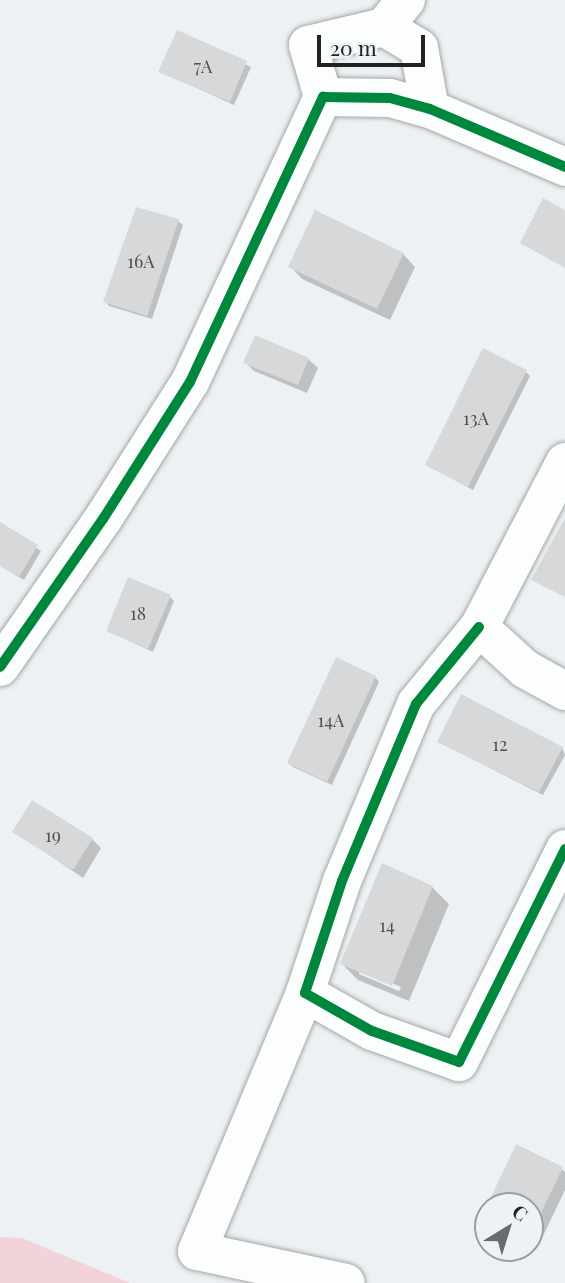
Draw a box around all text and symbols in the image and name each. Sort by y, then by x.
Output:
scale bar [320,21,428,65]
text: 20 m [330,33,377,61]
house number: 7А [194,55,212,77]
house number: 16А [127,250,155,272]
house number: 13А [463,407,489,429]
house number: 18 [130,602,146,624]
house number: 14А [318,709,344,731]
house number: 12 [492,733,508,755]
house number: 19 [45,824,61,846]
house number: 14 [379,914,395,936]
north arrow [474,1192,544,1262]
text: С [507,1198,534,1226]

